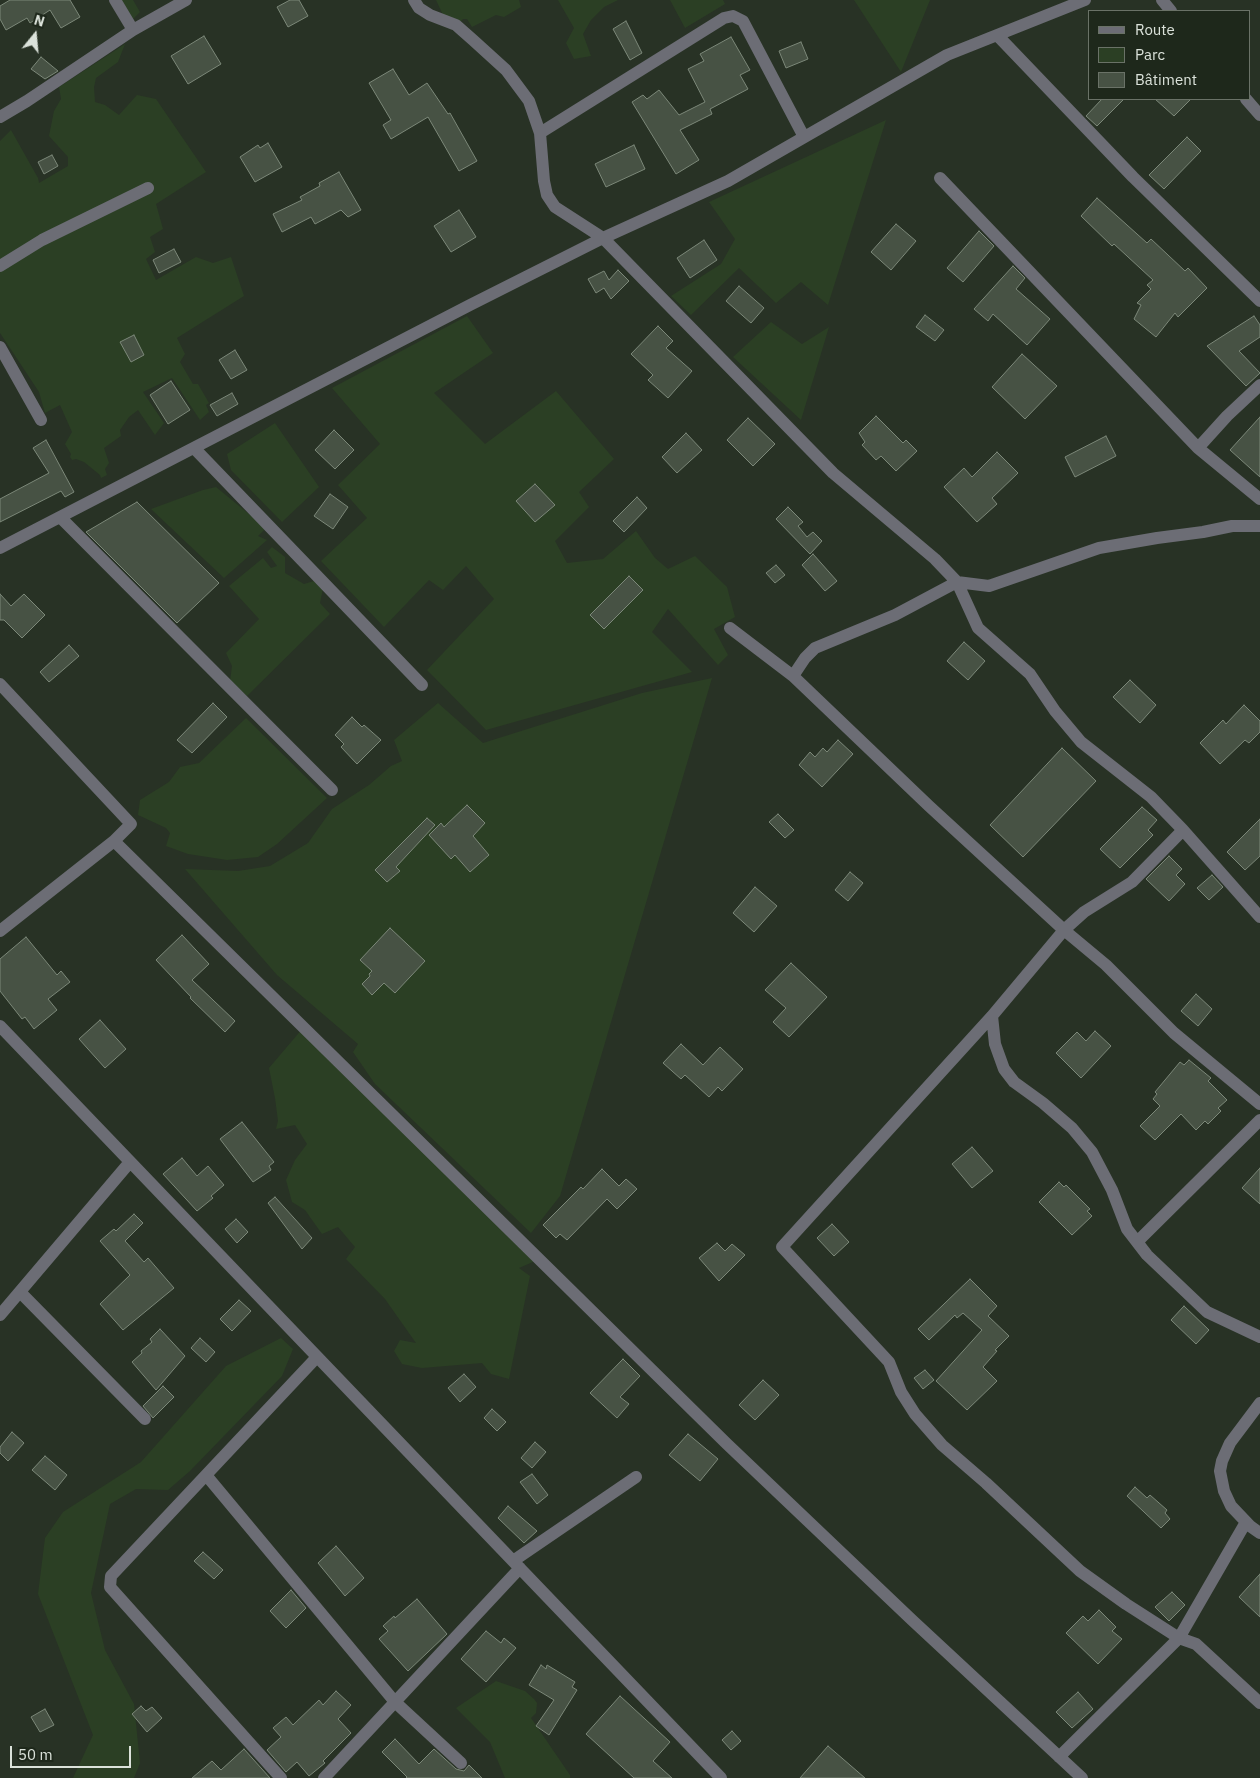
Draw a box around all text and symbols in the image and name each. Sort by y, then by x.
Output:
north arrow [10,10,60,60]
legend [1088,10,1250,100]
text: N [32,11,47,31]
text: Route [1135,20,1175,39]
text: Parc [1135,45,1165,64]
text: Bâtiment [1135,70,1197,89]
scale bar [12,1736,134,1768]
text: 50 m [18,1745,53,1764]

